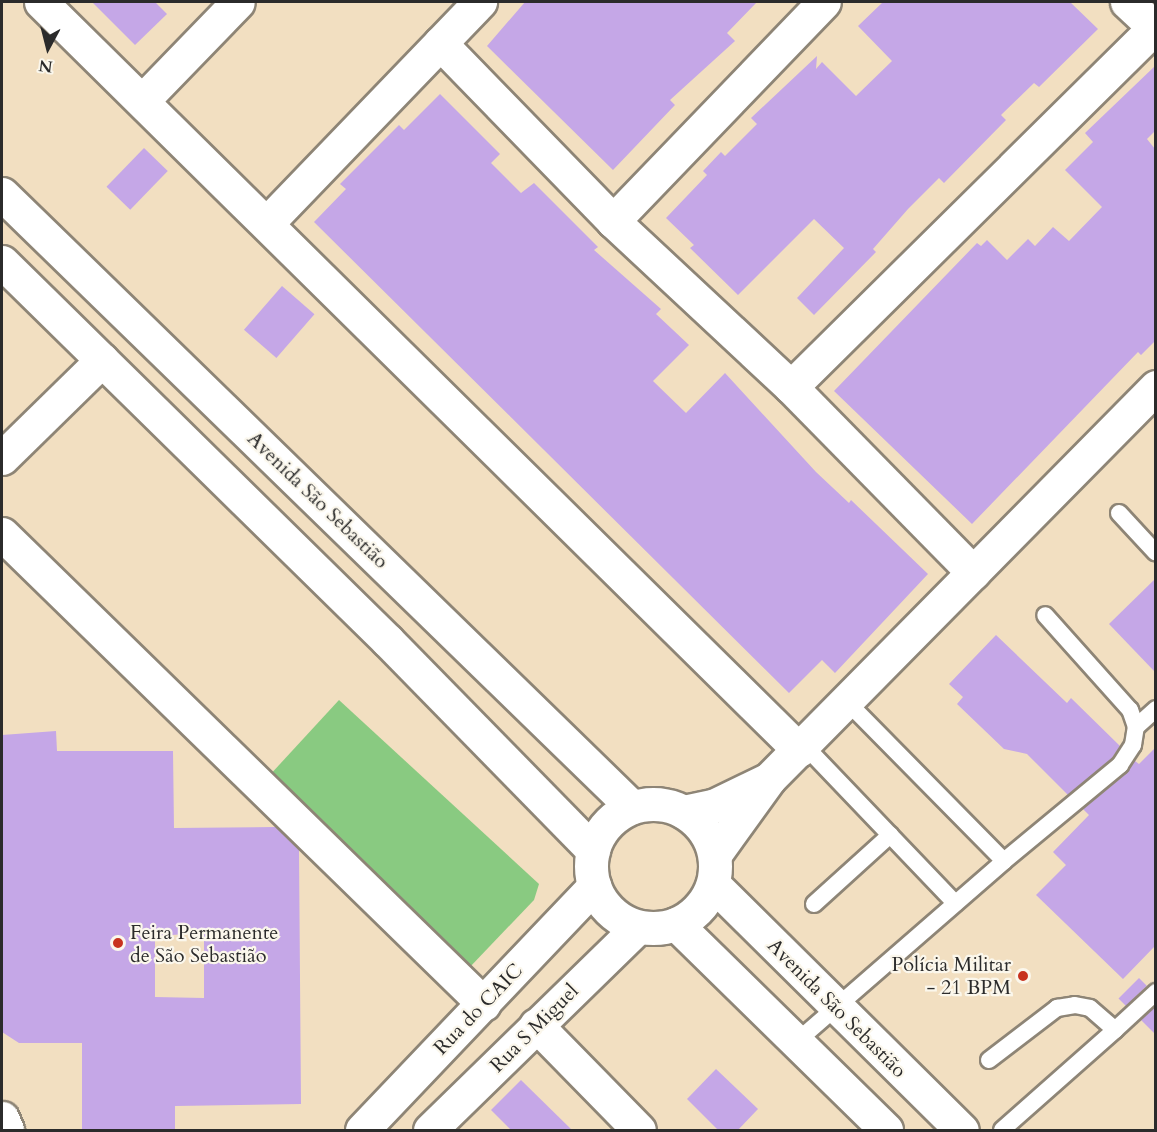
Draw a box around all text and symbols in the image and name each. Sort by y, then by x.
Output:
north arrow [18,18,78,78]
text: N [38,54,54,78]
street label: Avenida São Sebastião [243,427,393,573]
place label: Feira Permanente de São Sebastião [130,920,278,967]
street label: Avenida São Sebastião [763,934,911,1082]
marker: Feira Permanente de São Sebastião [111,936,125,950]
place label: Polícia Militar - 21 BPM [891,952,1011,999]
street label: Rua do CAIC [429,958,527,1060]
marker: Polícia Militar - 21 BPM [1016,969,1030,983]
street label: Rua S Miguel [485,979,583,1077]

